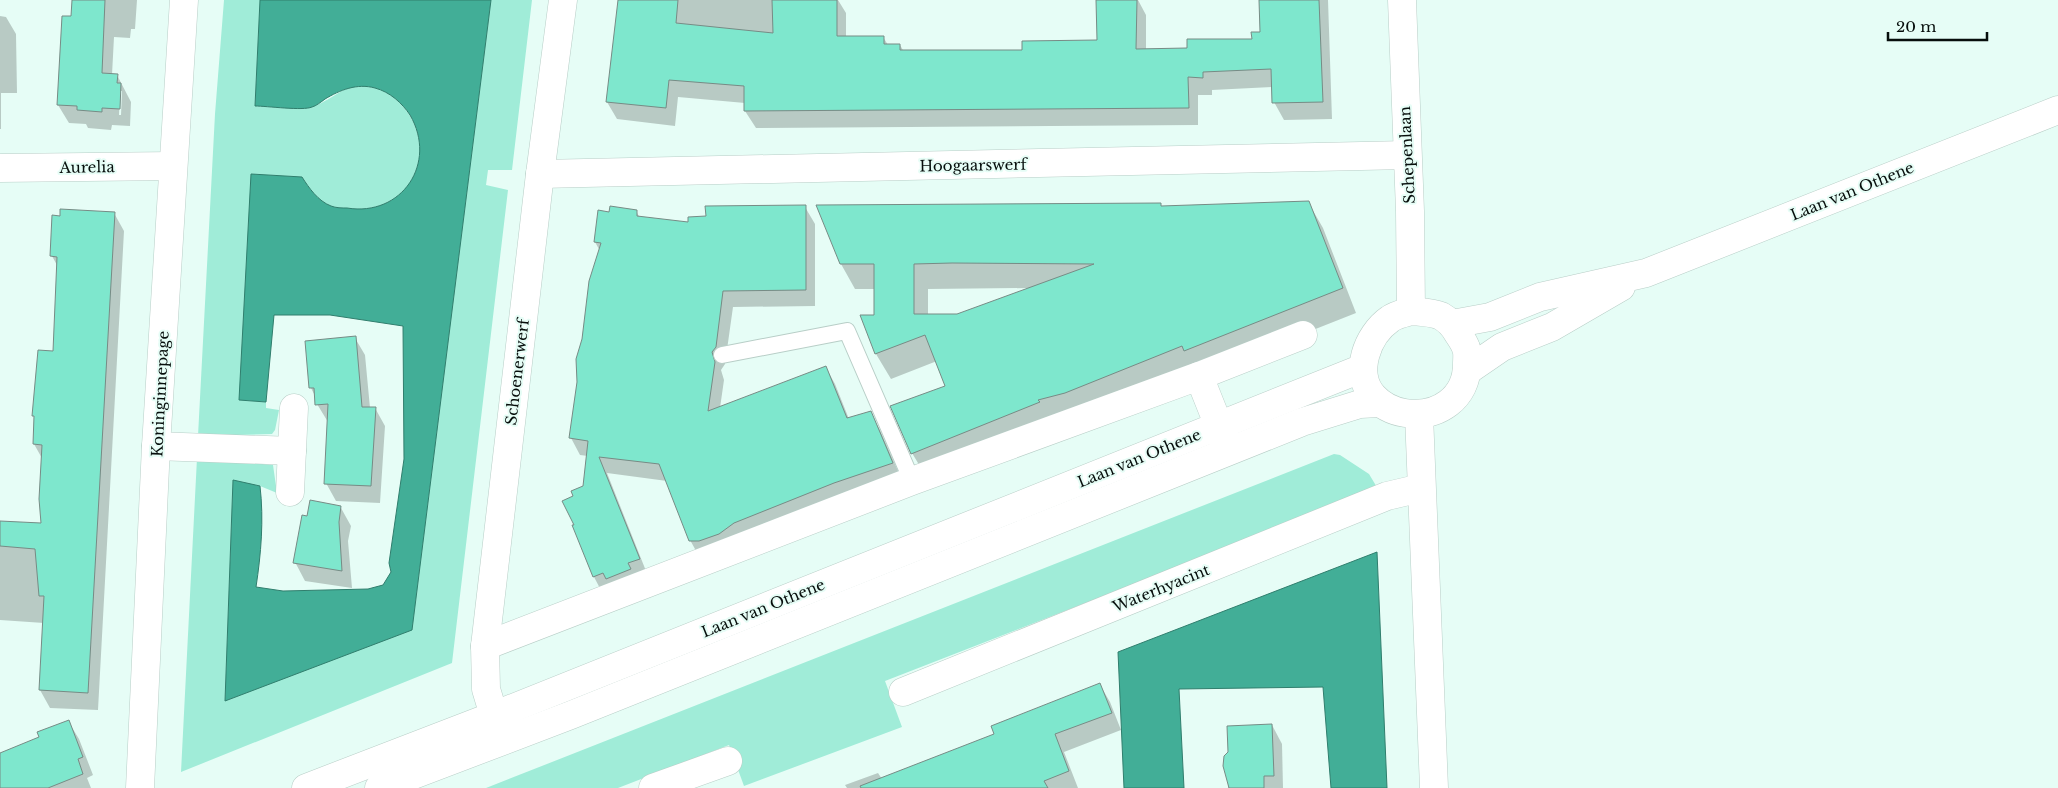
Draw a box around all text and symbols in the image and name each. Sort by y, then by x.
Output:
scale bar [1888,10,1987,42]
text: 20 m [1896,17,1936,36]
street label: Schepenlaan [1395,106,1419,204]
street label: Hoogaarswerf [919,155,1028,175]
street label: Aurelia [58,157,116,177]
street label: Laan van Othene [1788,158,1916,224]
street label: Schoenerwerf [501,316,533,426]
street label: Koninginnepage [147,330,173,458]
street label: Laan van Othene [1075,425,1203,491]
street label: Waterhyacint [1109,560,1213,616]
street label: Laan van Othene [699,575,827,641]

